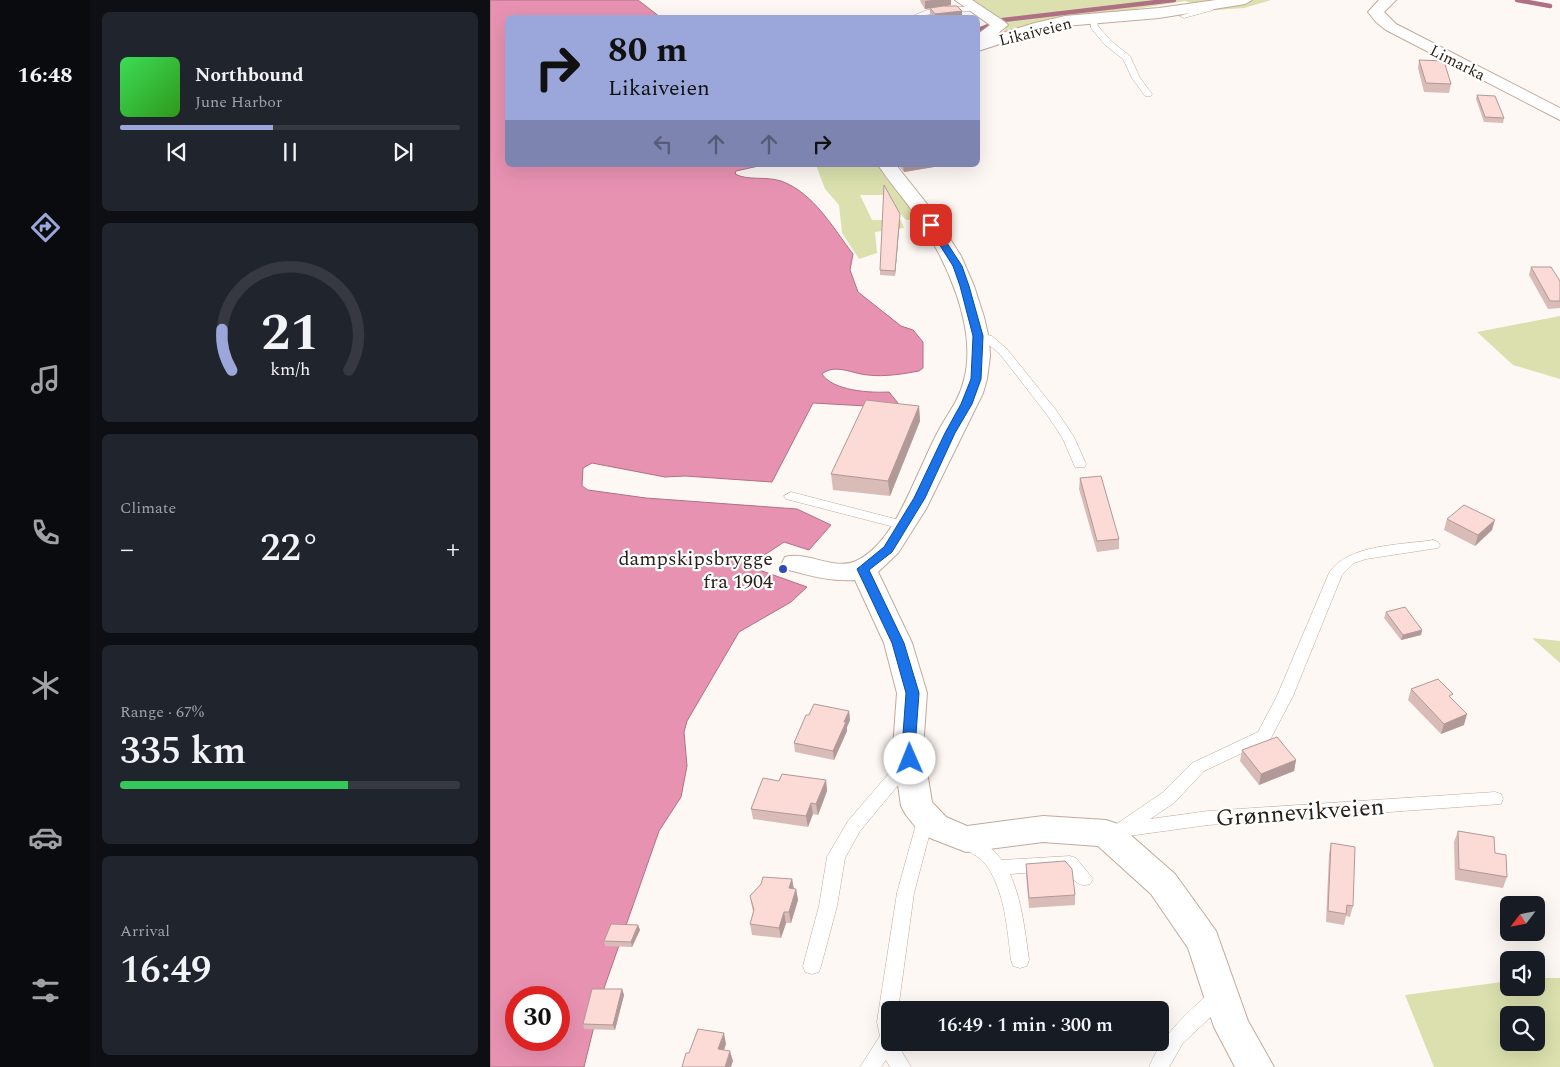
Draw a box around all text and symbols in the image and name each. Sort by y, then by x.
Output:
street label: Likaiveien [996,11,1074,53]
text: 80 m [608,24,688,77]
icon: right [525,35,590,100]
street label: Limarka [1426,39,1490,87]
text: 16:48 [17,59,73,92]
text: Northbound [195,61,304,90]
text: Likaiveien [608,72,710,105]
text: June Harbor [195,90,282,114]
icon: left [649,130,677,158]
icon: ahead [702,130,730,158]
icon: ahead [755,130,783,158]
icon: right [808,130,836,158]
icon: previous [163,138,191,166]
icon: pause [276,138,304,166]
icon: next [389,138,417,166]
pin [910,204,952,246]
icon: directions [28,210,63,245]
icon: arrive [917,211,945,239]
text: 21 [261,294,319,373]
text: km/h [270,356,310,383]
icon: music [28,362,63,397]
text: Climate [120,496,176,520]
icon: phone [28,515,63,550]
text: 22° [260,520,320,578]
text: − [120,528,134,571]
text: + [446,528,460,571]
place label: dampskipsbrygge fra 1904 [618,544,773,597]
marker: dampskipsbrygge fra 1904 [777,563,789,575]
icon: climate [28,668,63,703]
text: Range · 67% [120,700,204,724]
text: 335 km [120,723,246,781]
position arrow [883,732,935,784]
street label: Grønnevikveien [1214,789,1386,837]
icon: car [28,820,63,855]
north arrow [1500,896,1545,941]
map controls [1500,896,1545,1051]
text: Arrival [120,919,170,943]
text: 16:49 [120,942,211,1000]
button: sound [1500,951,1545,996]
icon: filters [28,973,63,1008]
speed limit sign: 30 [505,986,570,1051]
button: search [1500,1006,1545,1051]
text: 16:49 · 1 min · 300 m [937,1011,1113,1040]

